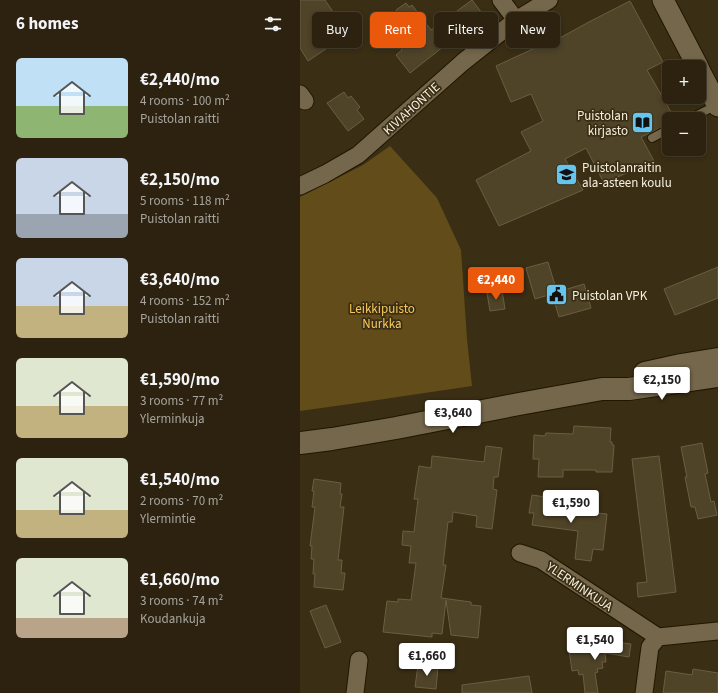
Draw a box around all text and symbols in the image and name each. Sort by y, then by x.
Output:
text: 6 homes [16,12,78,36]
chip: Buy [312,12,362,48]
chip: Rent [370,12,426,48]
chip: Filters [434,12,498,48]
chip: New [506,12,560,48]
icon: filters [262,13,284,35]
map controls [662,60,706,156]
button: + [662,60,706,104]
text: €2,440/mo [140,68,220,92]
icon: home [48,74,96,122]
street label: KIVIAHONTIE [379,78,444,139]
text: 4 rooms · 100 m² [140,92,230,110]
place label: Puistolan kirjasto [577,107,628,140]
library icon: Puistolan kirjasto [630,109,656,135]
text: Puistolan raitti [140,110,219,128]
button: − [662,112,706,156]
place label: Puistolanraitin ala-asteen koulu [582,159,672,192]
school or university icon: Puistolanraitin ala-asteen koulu [553,161,579,187]
text: €2,150/mo [140,168,220,192]
icon: home [48,174,96,222]
text: 5 rooms · 118 m² [140,192,230,210]
text: Puistolan raitti [140,210,219,228]
pin: €2,440 [463,267,529,301]
text: €3,640/mo [140,268,220,292]
text: €2,440 [477,271,515,289]
icon: home [48,274,96,322]
public building icon: Puistolan VPK [543,282,569,308]
place label: Puistolan VPK [572,287,648,305]
text: 4 rooms · 152 m² [140,292,230,310]
park label: Leikkipuisto Nurkka [349,300,415,333]
text: Puistolan raitti [140,310,219,328]
pin: €2,150 [629,367,695,401]
text: €1,590/mo [140,368,220,392]
text: €2,150 [643,371,681,389]
icon: home [48,374,96,422]
text: 3 rooms · 77 m² [140,392,223,410]
pin: €3,640 [420,400,486,434]
text: €3,640 [434,404,472,422]
text: Ylerminkuja [140,410,205,428]
text: €1,540/mo [140,468,220,492]
icon: home [48,474,96,522]
pin: €1,590 [538,490,604,524]
text: 2 rooms · 70 m² [140,492,223,510]
text: €1,590 [552,494,590,512]
text: Ylermintie [140,510,196,528]
street label: YLERMINKUJA [542,557,617,616]
text: €1,660/mo [140,568,220,592]
icon: home [48,574,96,622]
text: 3 rooms · 74 m² [140,592,223,610]
text: Koudankuja [140,610,206,628]
pin: €1,540 [562,627,628,661]
text: €1,540 [576,631,614,649]
pin: €1,660 [394,643,460,677]
text: €1,660 [408,647,446,665]

